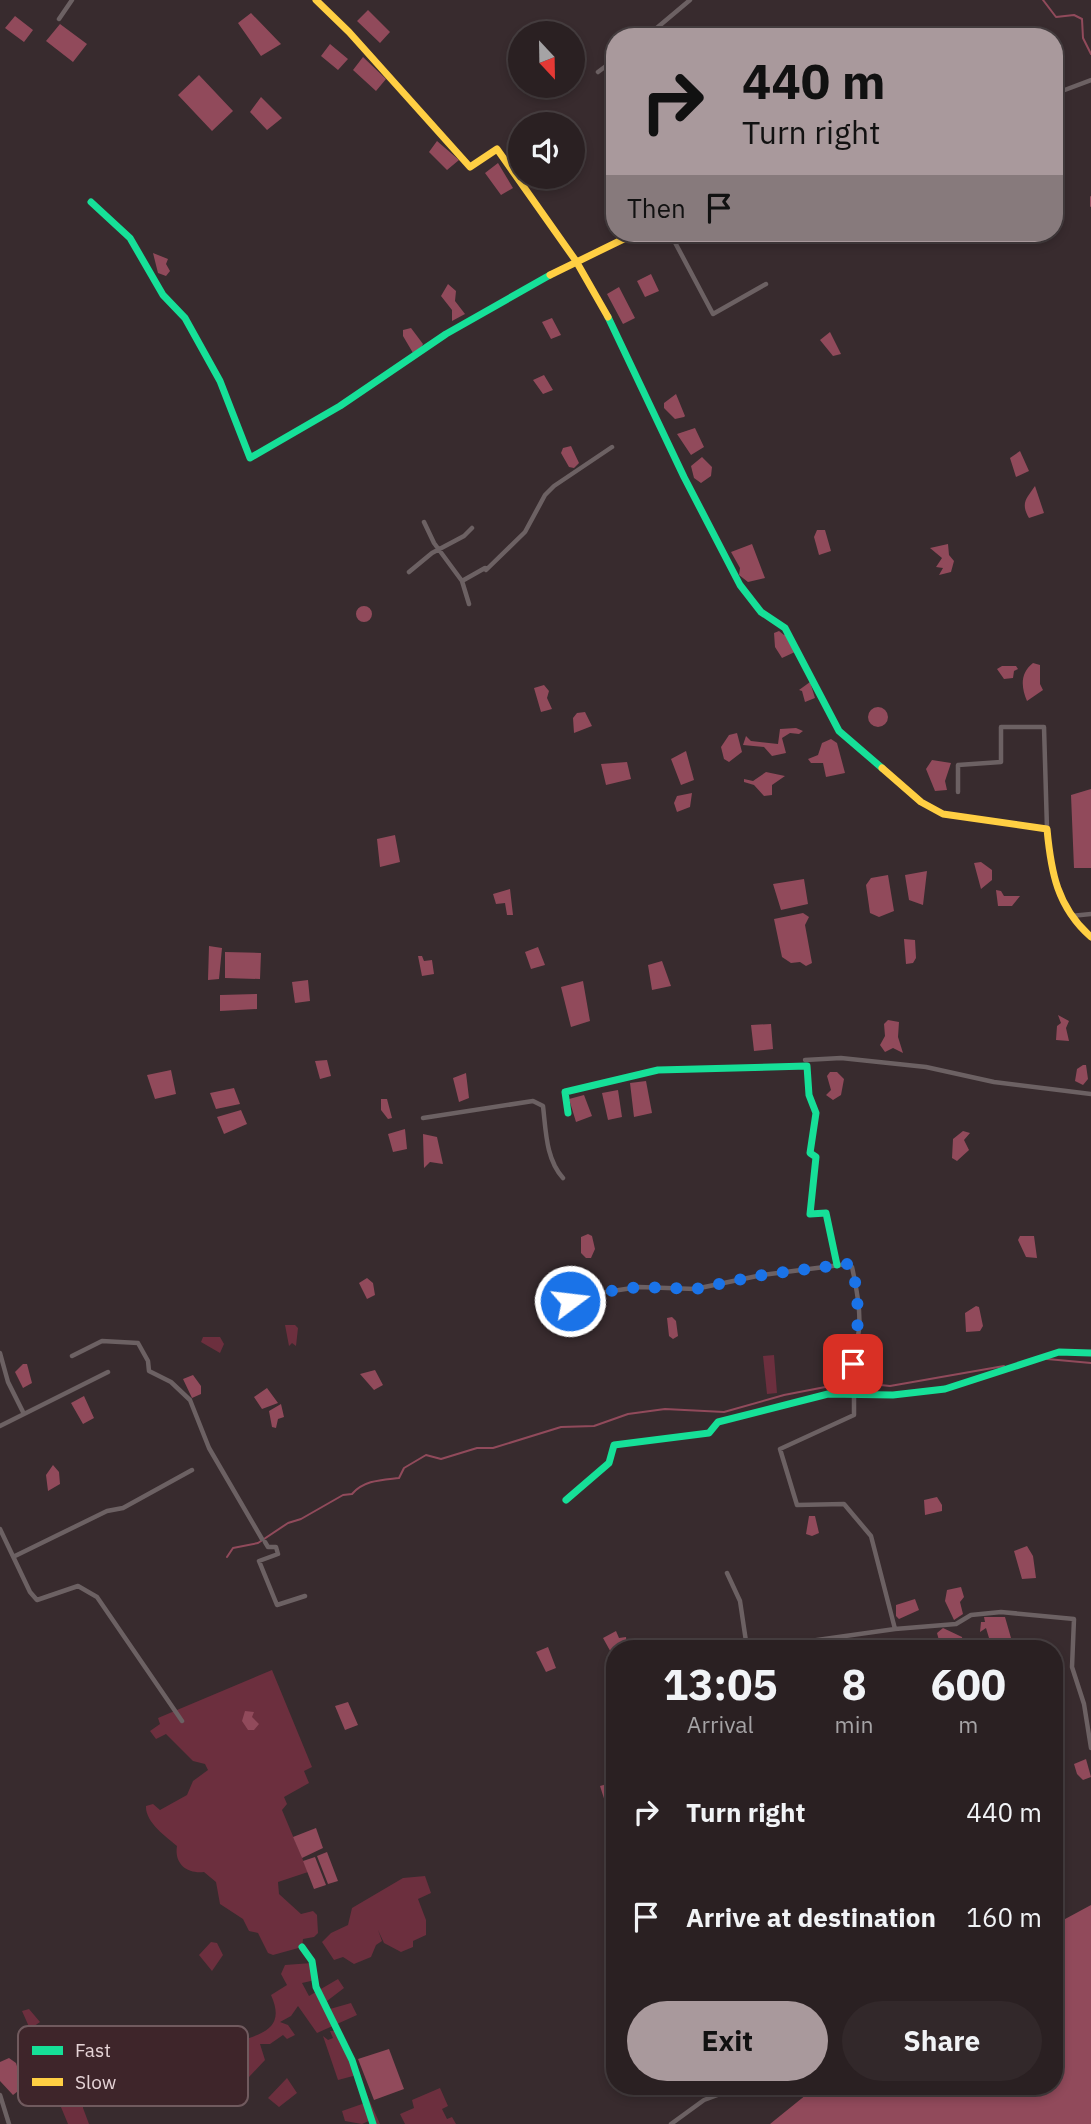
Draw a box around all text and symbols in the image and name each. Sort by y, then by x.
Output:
north arrow [508,21,584,98]
map controls [508,21,585,189]
text: 440 m [742,49,886,112]
icon: right [627,56,718,147]
text: Turn right [742,111,880,153]
button: sound [508,112,585,189]
icon: arrive [700,189,738,227]
text: Then [627,191,686,225]
position arrow [533,1264,607,1338]
pin [823,1334,883,1394]
icon: arrive [834,1345,872,1383]
text: 13:05 [663,1657,778,1712]
text: 8 [841,1657,867,1712]
text: 600 [930,1657,1006,1712]
text: Arrival [687,1709,754,1739]
text: min [835,1709,873,1739]
text: m [958,1709,978,1739]
icon: right [627,1793,665,1831]
text: Turn right [686,1795,805,1829]
text: 440 m [966,1795,1042,1829]
icon: arrive [627,1898,665,1936]
text: Arrive at destination [686,1900,936,1934]
text: 160 m [966,1900,1042,1934]
button: Exit [627,2001,828,2081]
button: Share [842,2001,1042,2081]
legend [18,2026,248,2106]
text: Fast [75,2038,111,2062]
text: Slow [75,2070,116,2094]

